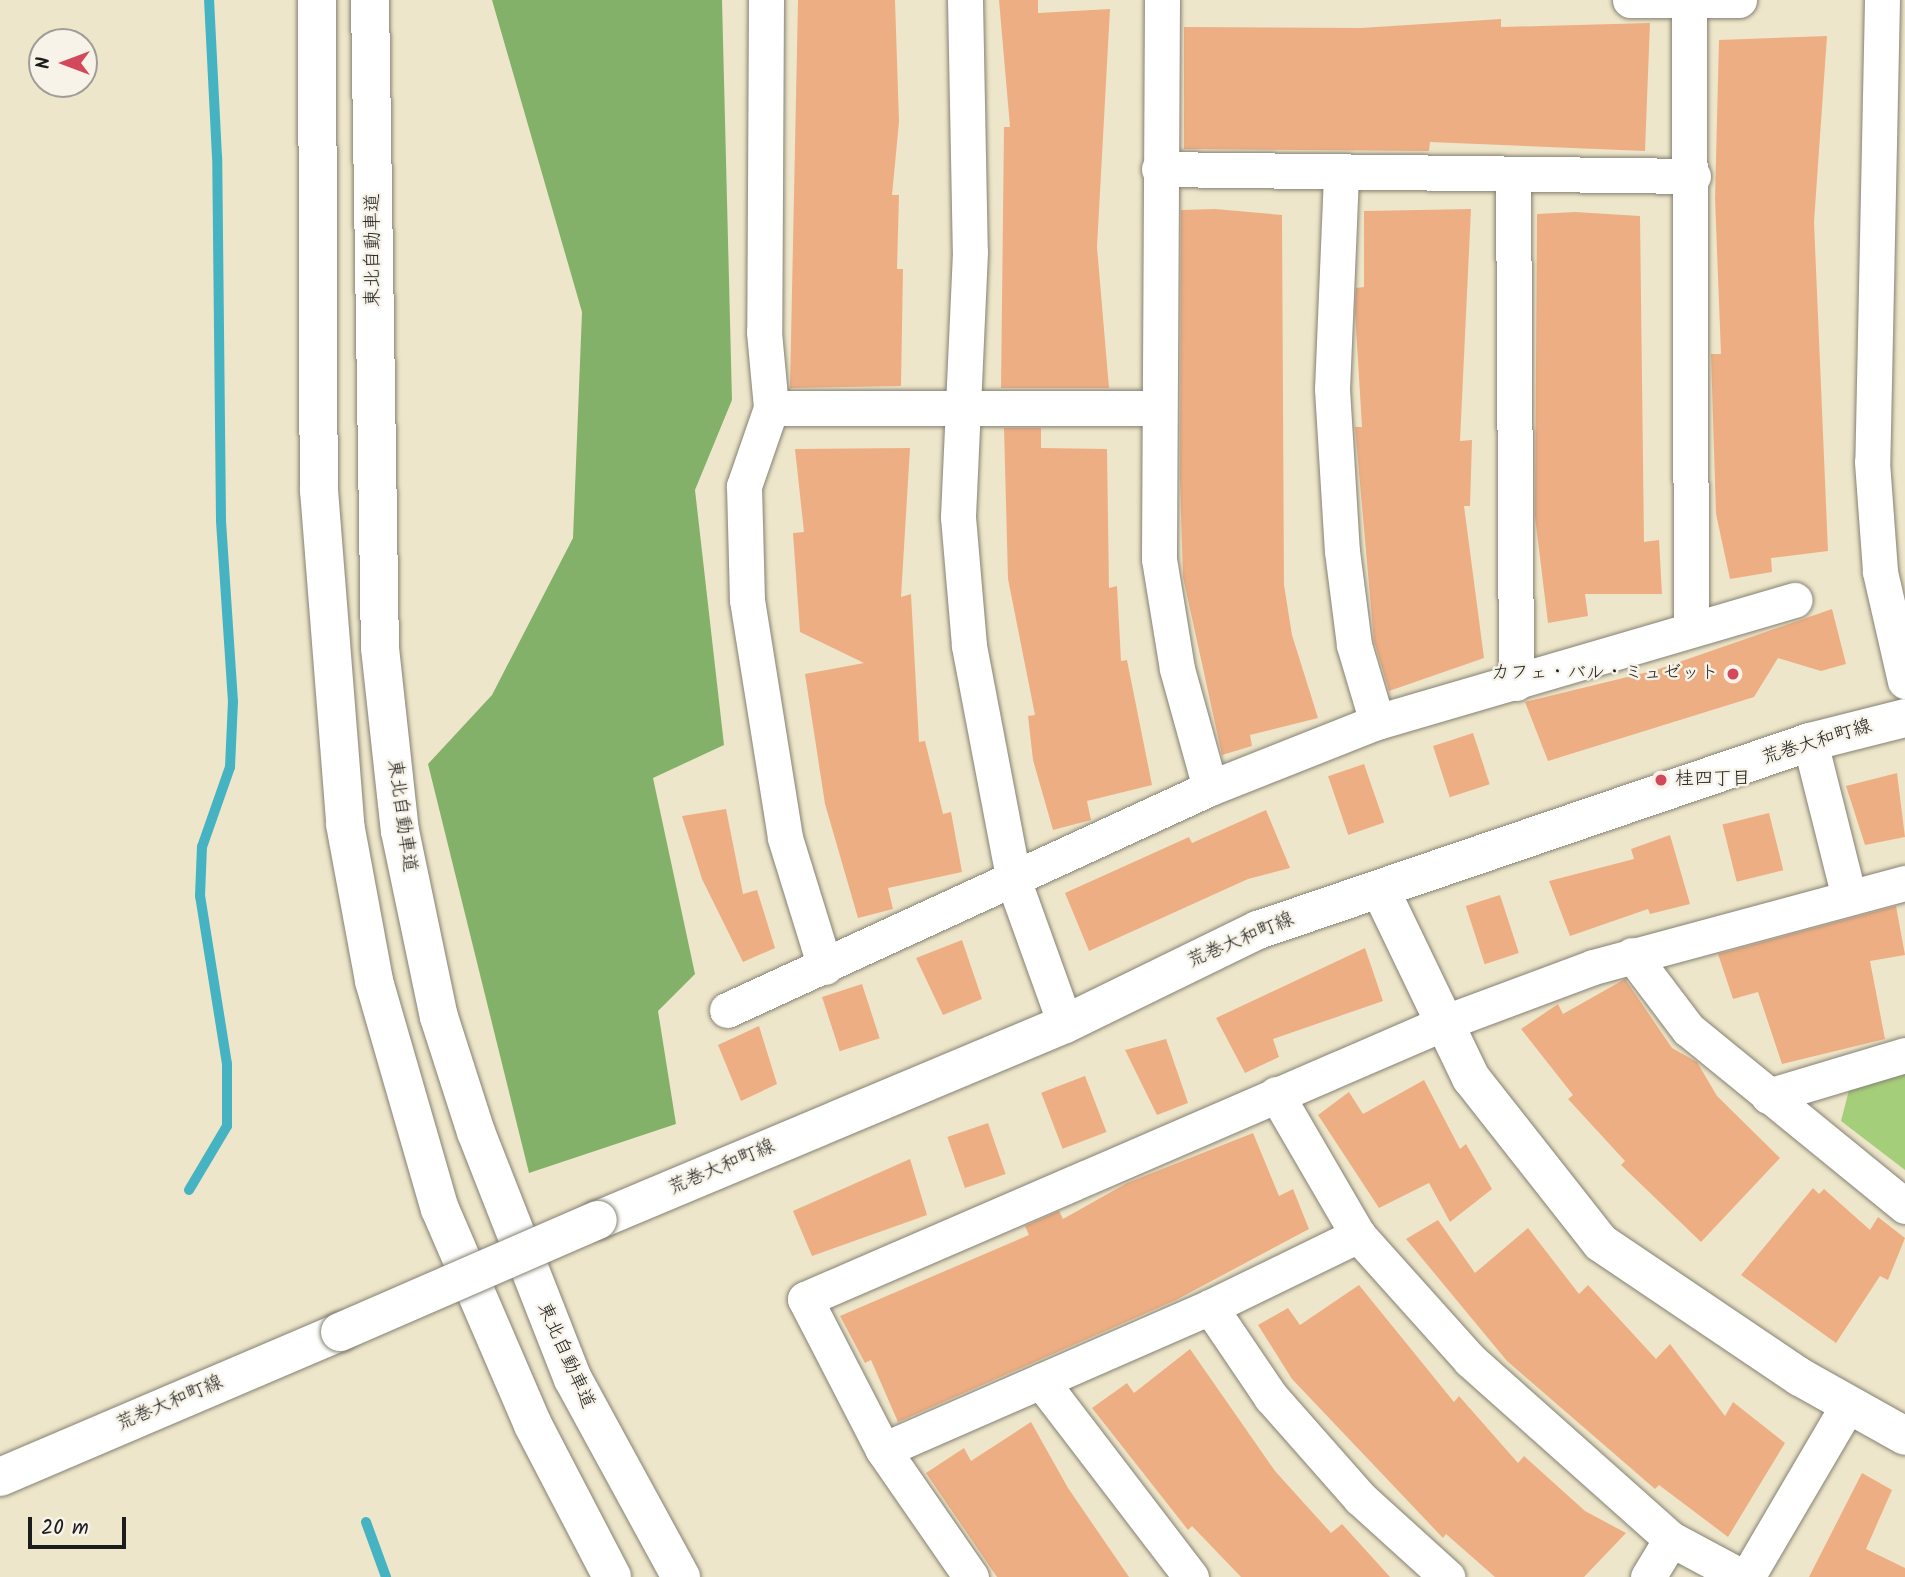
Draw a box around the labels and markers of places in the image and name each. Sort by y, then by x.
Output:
place label: カフェ・バル・ミュゼット [1491,663,1719,685]
marker: カフェ・バル・ミュゼット [1725,666,1741,682]
place label: 桂四丁目 [1675,769,1751,791]
marker: 桂四丁目 [1653,772,1669,788]

